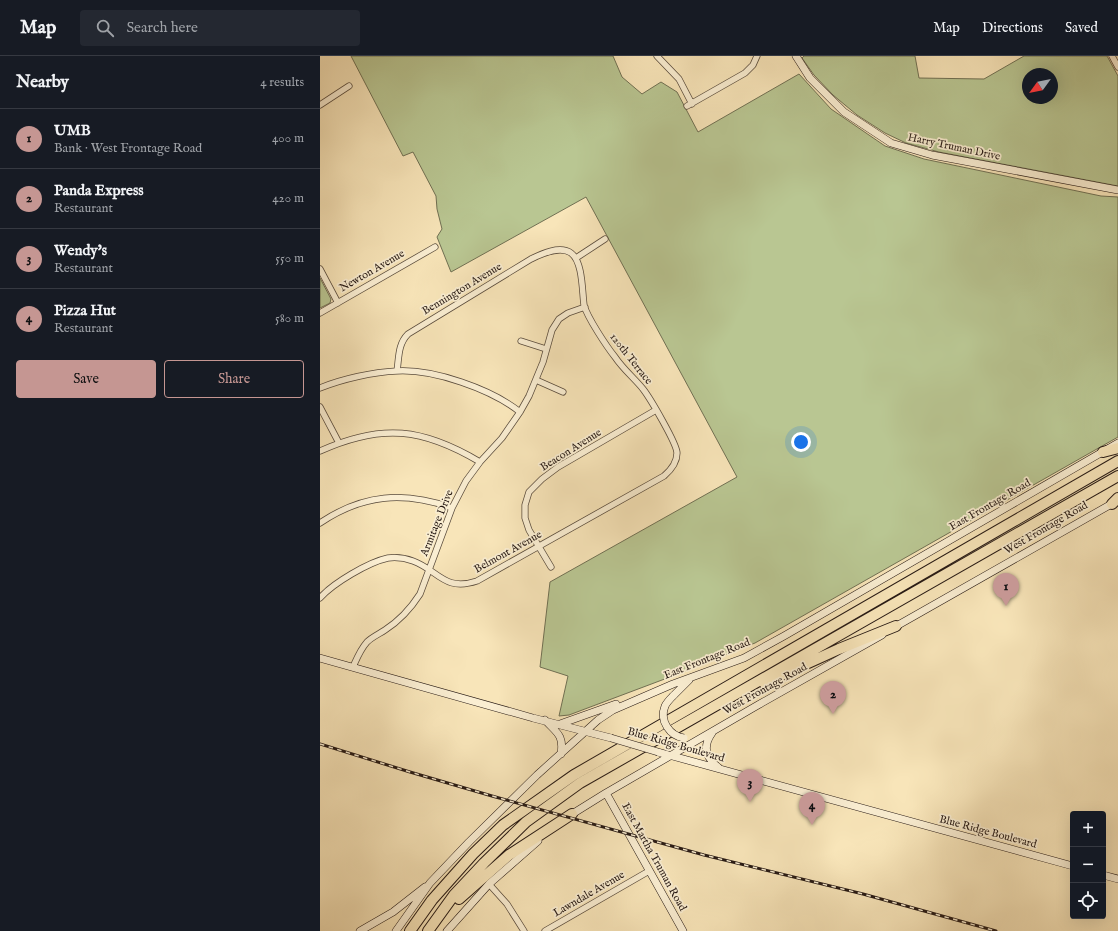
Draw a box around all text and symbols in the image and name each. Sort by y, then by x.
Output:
search box [80,10,360,46]
text: Map [20,16,56,40]
icon: search [94,17,116,39]
text: Search here [126,18,198,37]
text: Map [933,19,960,37]
text: Directions [982,19,1043,37]
text: Saved [1065,19,1098,37]
north arrow [1022,68,1058,104]
text: Nearby [16,72,69,93]
text: 4 results [260,74,304,91]
text: UMB [54,121,91,140]
text: 1 [27,130,31,147]
text: 400 m [272,130,304,147]
street label: Harry Truman Drive [907,130,1001,164]
text: Bank · West Frontage Road [54,140,202,157]
text: Panda Express [54,181,144,200]
text: 2 [26,190,32,207]
text: 420 m [272,190,304,207]
text: Restaurant [54,200,113,217]
text: Wendy's [54,241,107,260]
street label: Newton Avenue [337,247,407,295]
text: 3 [27,250,31,267]
text: 550 m [275,250,304,267]
text: Restaurant [54,260,113,277]
street label: Bennington Avenue [420,260,504,318]
text: Pizza Hut [54,301,116,320]
text: 4 [26,310,32,327]
text: 580 m [275,310,304,327]
text: Restaurant [54,320,113,337]
street label: 120th Terrace [607,330,655,388]
button: Save [16,360,156,398]
button: Share [164,360,304,398]
street label: Beacon Avenue [538,426,604,474]
your location [791,432,811,452]
street label: East Frontage Road [947,476,1033,534]
street label: Armitage Drive [417,488,457,559]
street label: West Frontage Road [1002,498,1091,558]
street label: Belmont Avenue [472,528,544,576]
pin: 1 [993,573,1019,606]
street label: East Frontage Road [662,635,752,683]
street label: West Frontage Road [720,660,810,718]
pin: 2 [820,681,846,714]
street label: Blue Ridge Boulevard [626,724,726,766]
pin: 3 [737,769,763,802]
pin: 4 [799,792,825,825]
street label: East Martha Truman Road [618,800,690,914]
map controls [1070,811,1106,919]
button: + [1070,811,1106,847]
street label: Blue Ridge Boulevard [938,812,1038,852]
button: − [1070,847,1106,883]
street label: Lawndale Avenue [551,868,627,920]
button: locate [1070,883,1106,919]

